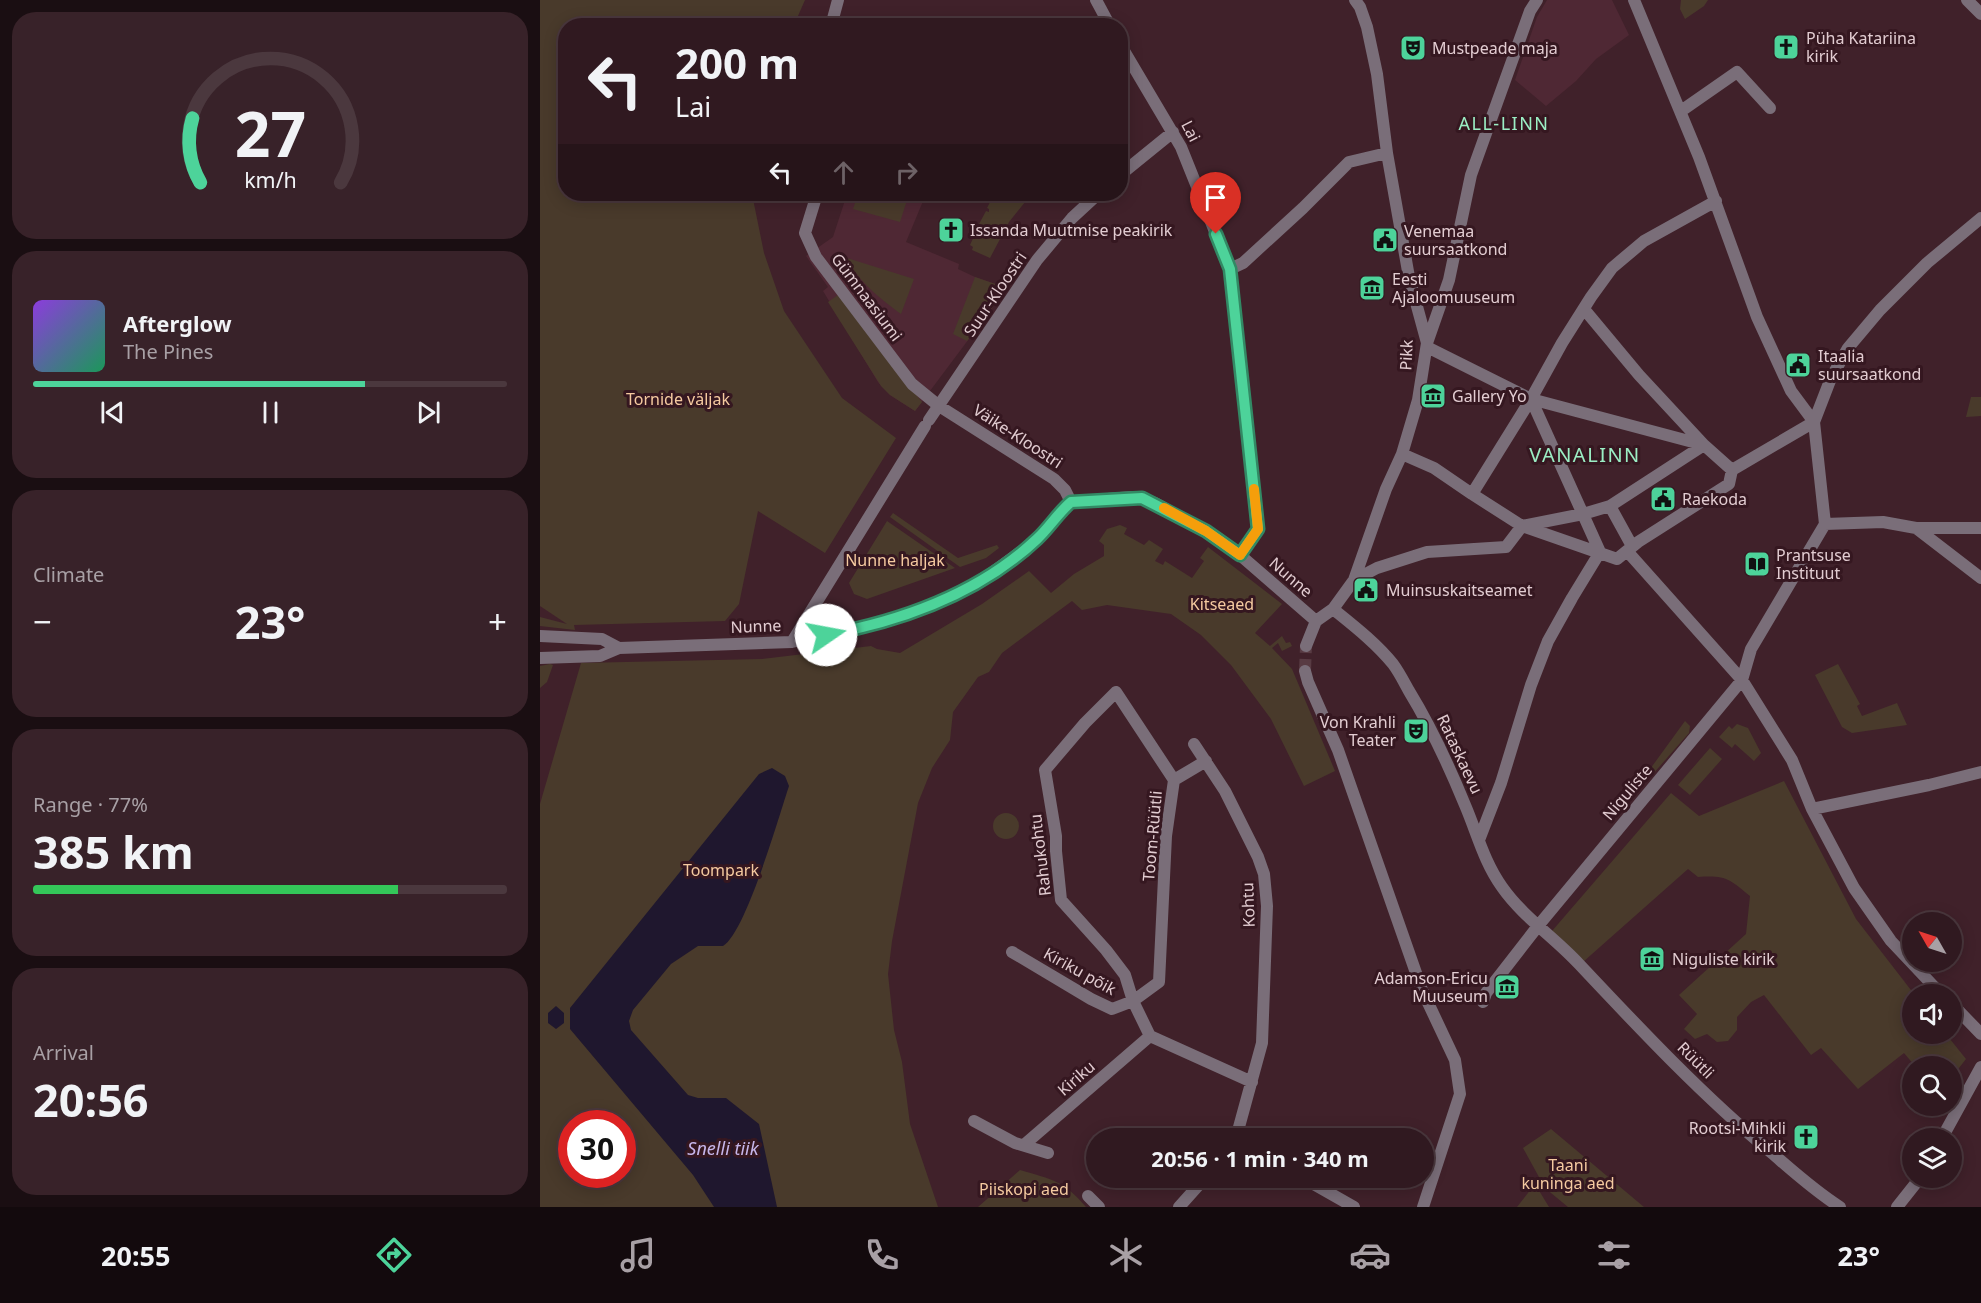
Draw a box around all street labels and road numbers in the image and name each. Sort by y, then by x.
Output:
street label: Lai [1176,116,1206,146]
street label: Suur-Kloostri [959,247,1031,341]
street label: Gümnaasiumi [827,248,907,346]
street label: Pikk [1394,339,1418,371]
street label: Väike-Kloostri [969,399,1067,473]
street label: Nunne [1265,552,1317,602]
street label: Nunne [730,614,782,638]
street label: Rataskaevu [1432,711,1488,797]
street label: Niguliste [1597,759,1657,825]
street label: Toom-Rüütli [1137,790,1167,882]
street label: Rahukohtu [1024,813,1056,897]
street label: Kohtu [1236,882,1260,928]
street label: Kiriku põik [1040,942,1121,1000]
street label: Rüütli [1673,1037,1719,1083]
street label: Kiriku [1052,1056,1100,1100]

